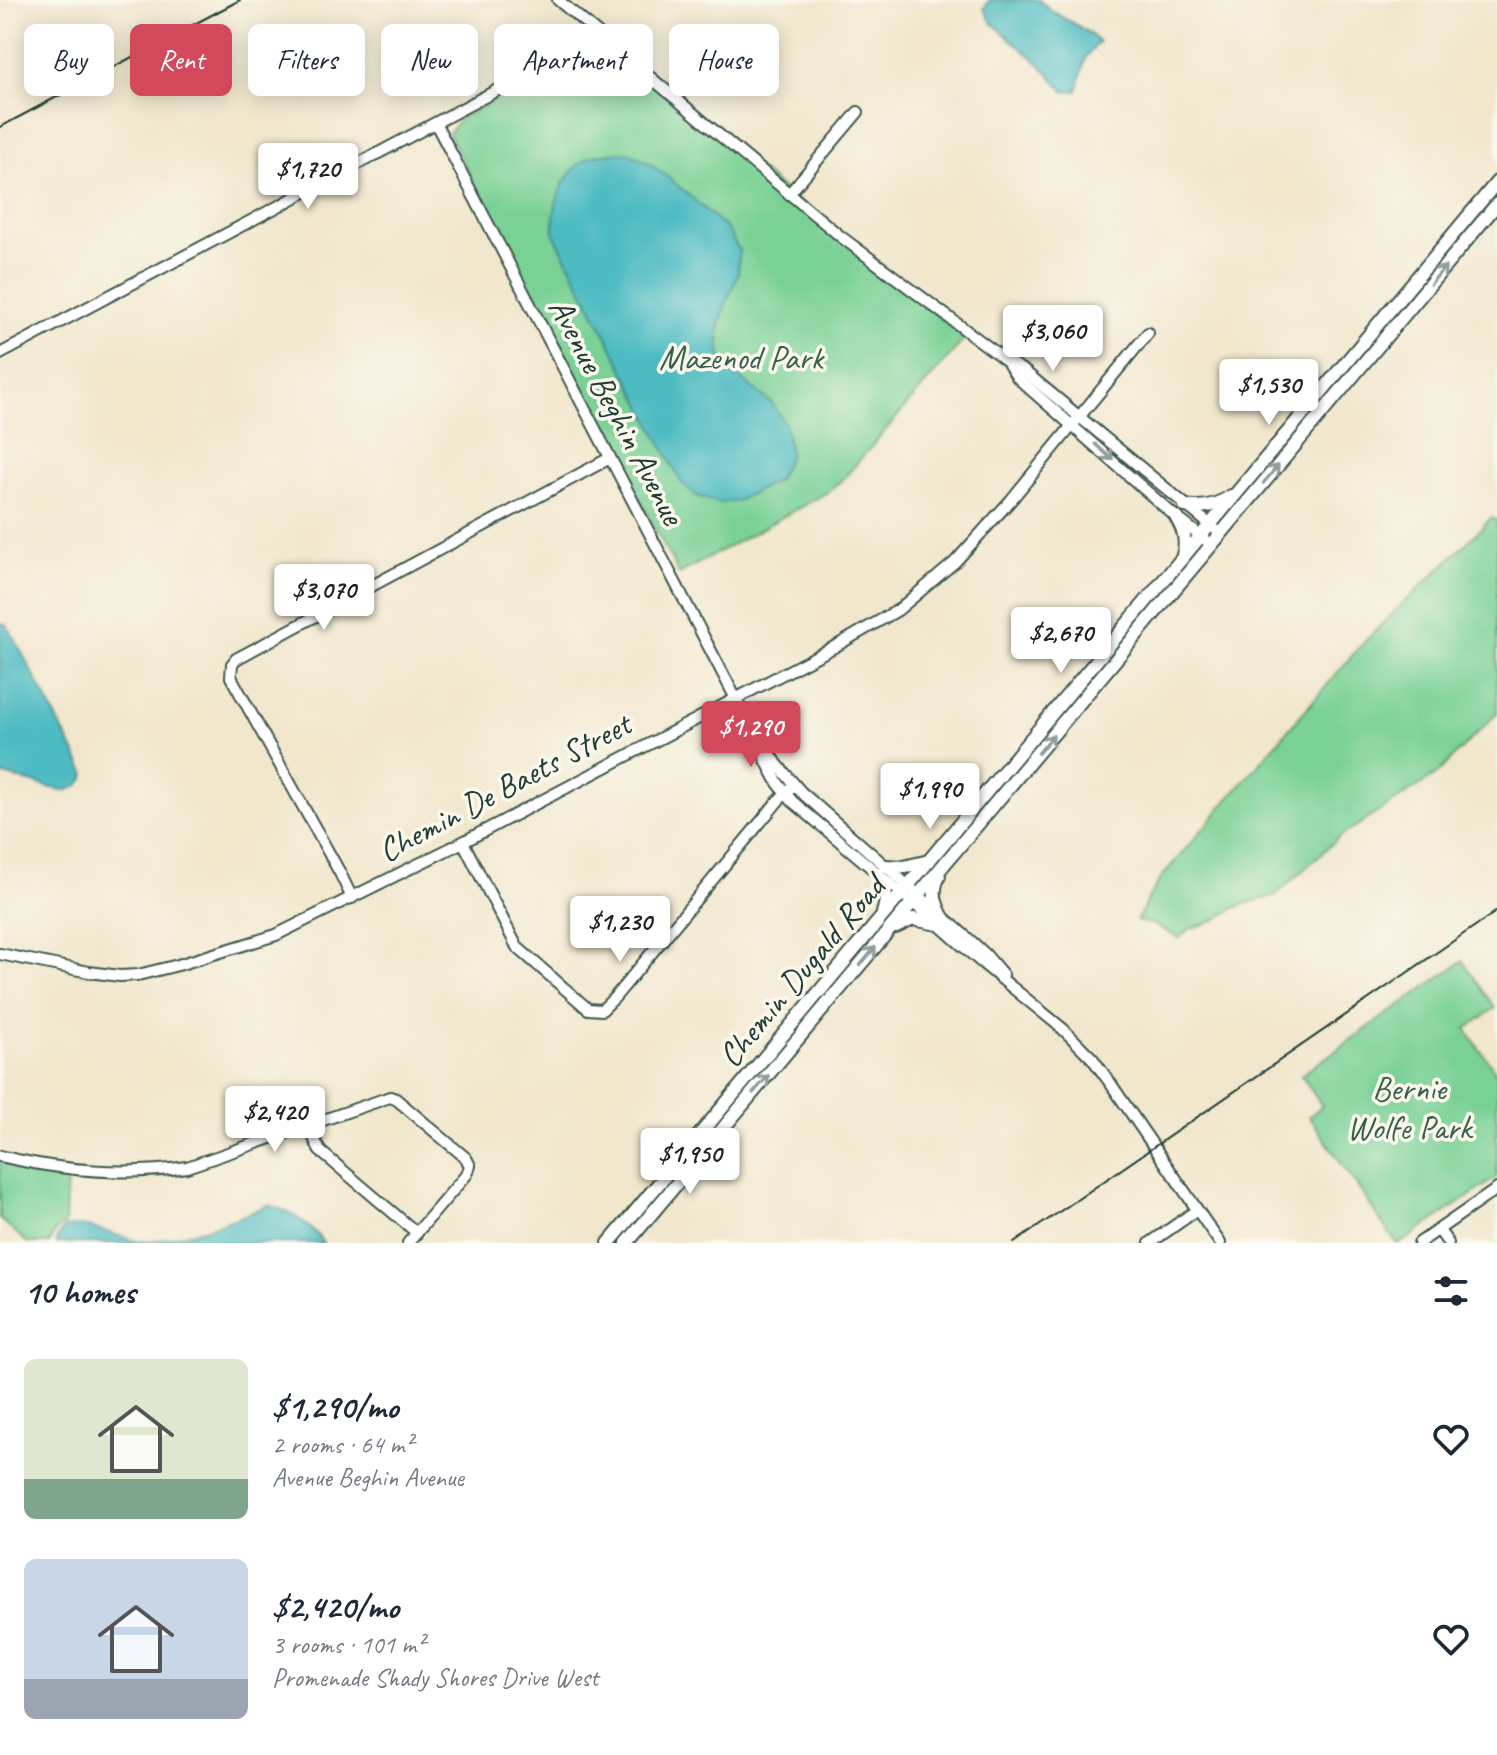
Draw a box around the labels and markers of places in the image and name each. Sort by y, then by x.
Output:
pin: $1,720 [243,143,373,211]
pin: $3,060 [988,305,1118,373]
pin: $1,530 [1204,359,1334,427]
pin: $3,070 [259,564,389,632]
pin: $2,670 [996,607,1126,675]
pin: $1,290 [686,701,816,769]
pin: $1,990 [865,763,995,831]
pin: $1,230 [555,896,685,964]
pin: $2,420 [210,1086,340,1154]
pin: $1,950 [625,1128,755,1196]

